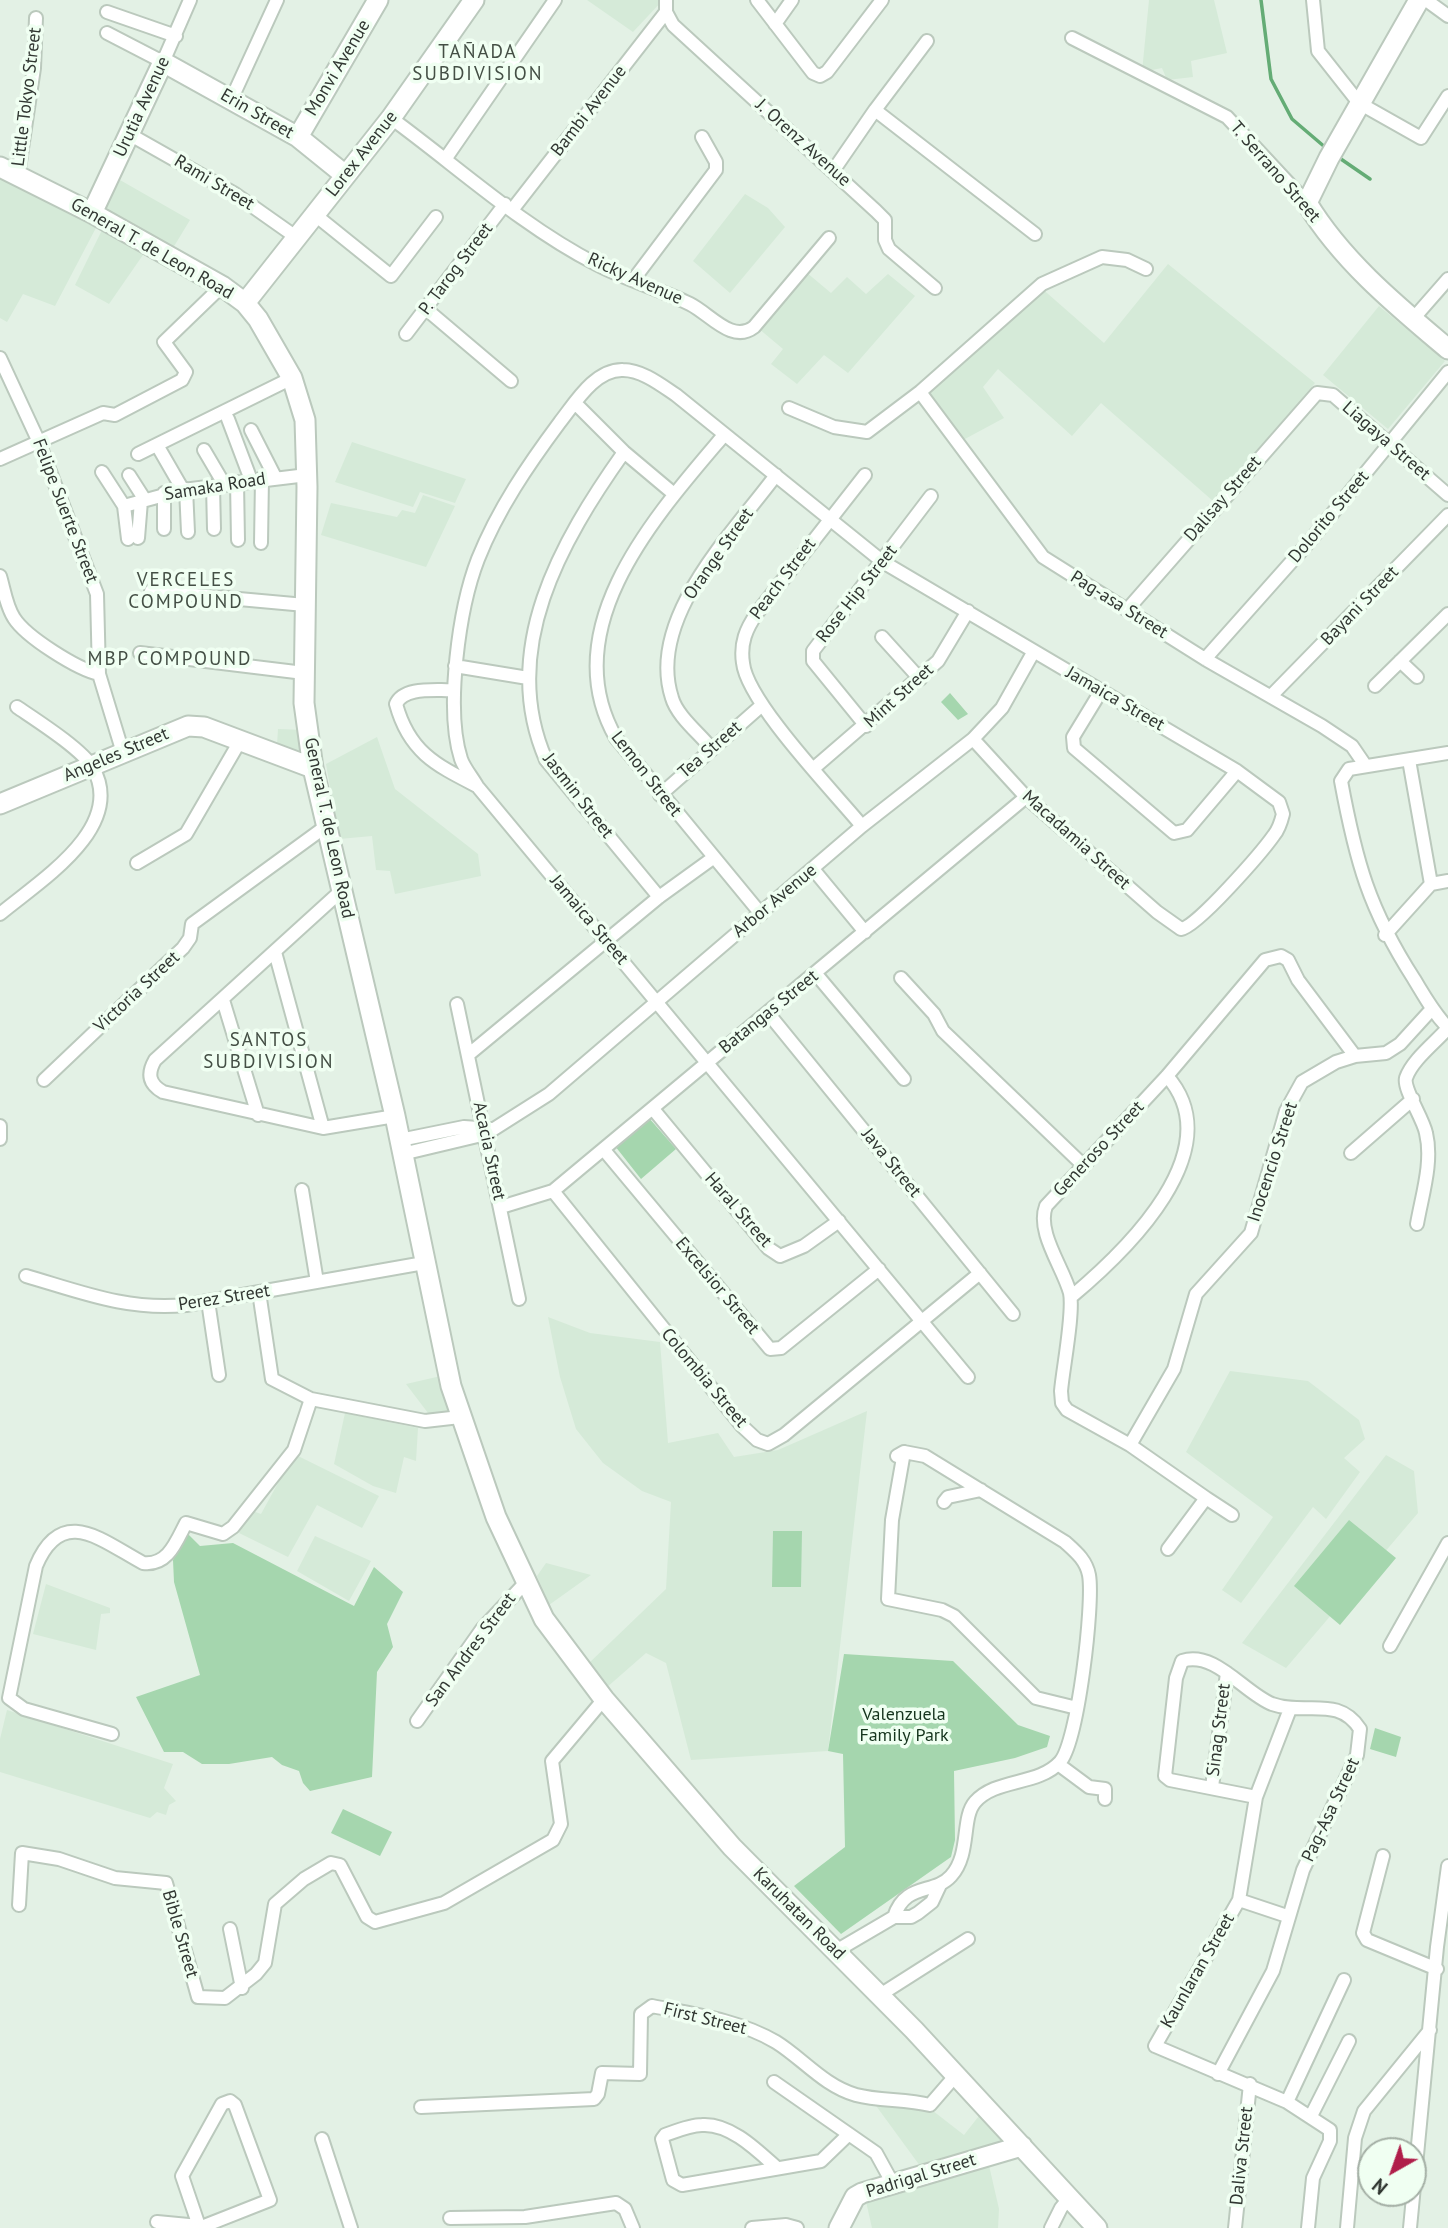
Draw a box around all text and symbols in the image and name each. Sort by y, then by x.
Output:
street label: Monvi Avenue [301,16,375,120]
street label: Little Tokyo Street [8,26,46,168]
district label: TAÑADA SUBDIVISION [414,42,542,86]
street label: Urutia Avenue [109,53,175,161]
street label: Bambi Avenue [547,61,631,161]
street label: Erin Street [216,84,298,144]
street label: J. Orenz Avenue [751,95,855,191]
street label: Lorex Avenue [322,107,402,201]
street label: T. Serrano Street [1225,117,1325,227]
street label: Rami Street [170,151,258,215]
street label: General T. de Leon Road [67,194,237,304]
street label: P. Tarog Street [414,219,498,319]
street label: Ricky Avenue [584,248,686,310]
street label: Liagaya Street [1338,397,1434,485]
street label: Felipe Suerte Street [27,436,103,586]
street label: Dalisay Street [1180,452,1266,546]
street label: Dolorito Street [1284,467,1374,567]
street label: Samaka Road [163,468,267,506]
street label: Orange Street [680,504,758,604]
street label: Peach Street [745,534,821,624]
street label: Rose Hip Street [812,541,902,647]
street label: Bayani Street [1317,562,1403,650]
street label: Pag-asa Street [1066,567,1172,643]
district label: VERCELES COMPOUND [129,570,243,614]
district label: MBP COMPOUND [89,649,251,671]
street label: Mint Street [860,659,938,733]
street label: Jamaica Street [1062,662,1168,736]
street label: Tea Street [674,717,746,783]
street label: Angeles Street [60,723,172,787]
street label: Lemon Street [606,727,686,821]
street label: General T. de Leon Road [299,736,359,920]
street label: Jasmin Street [538,749,618,843]
street label: Macadamia Street [1018,786,1134,894]
street label: Arbor Avenue [729,860,821,942]
street label: Jamaica Street [545,871,633,969]
street label: Victoria Street [90,947,184,1037]
street label: Batangas Street [715,965,823,1059]
district label: SANTOS SUBDIVISION [205,1030,333,1074]
street label: Generoso Street [1049,1097,1149,1201]
street label: Inocencio Street [1243,1099,1303,1225]
street label: Acacia Street [468,1100,510,1202]
street label: Java Street [857,1124,925,1202]
street label: Haral Street [700,1168,776,1252]
street label: Excelsior Street [670,1233,764,1339]
street label: Perez Street [177,1280,271,1316]
street label: Colombia Street [656,1324,752,1432]
street label: San Andres Street [421,1589,521,1711]
street label: Sinag Street [1203,1682,1235,1778]
park label: Valenzuela Family Park [859,1704,949,1746]
street label: Pag-Asa Street [1297,1755,1365,1865]
street label: Karuhatan Road [748,1863,850,1965]
street label: Bible Street [157,1888,203,1980]
street label: Kaunlaran Street [1156,1910,1240,2032]
street label: First Street [661,1998,749,2040]
street label: Daliva Street [1226,2106,1258,2206]
north arrow [1357,2137,1427,2207]
street label: Padrigal Street [864,2149,978,2203]
text: N [1367,2173,1392,2200]

